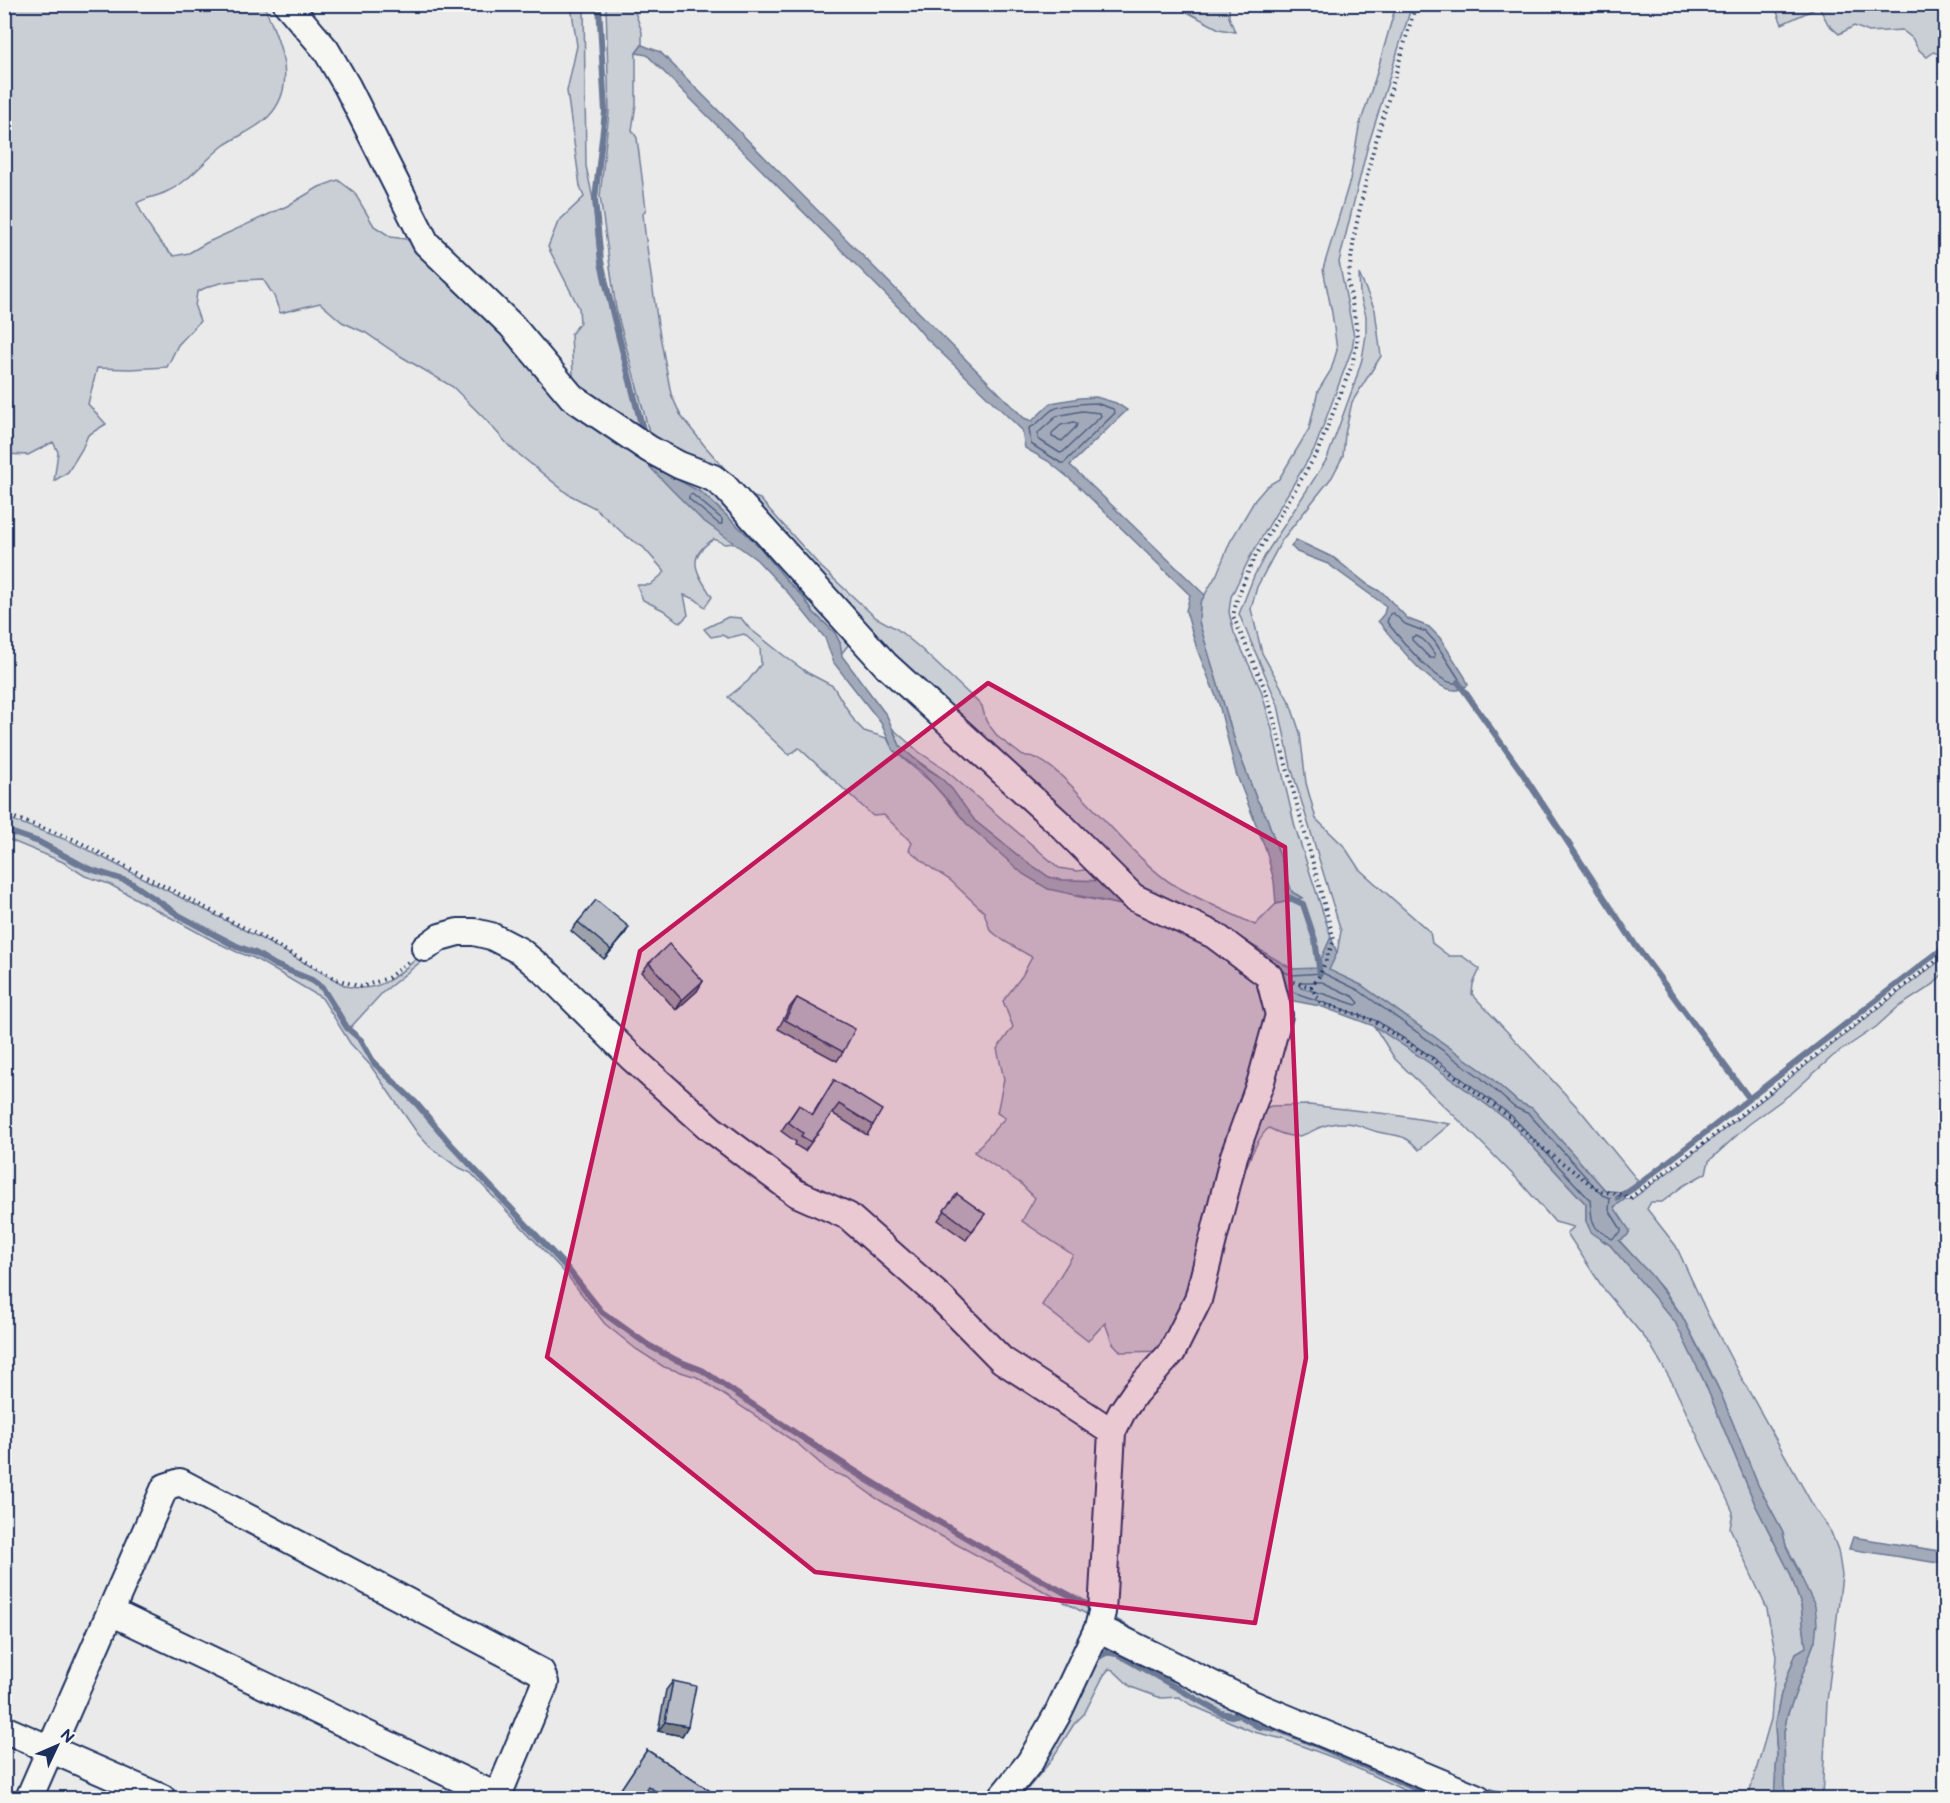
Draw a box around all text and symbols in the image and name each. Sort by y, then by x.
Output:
north arrow [27,1716,87,1776]
text: N [56,1726,78,1748]

